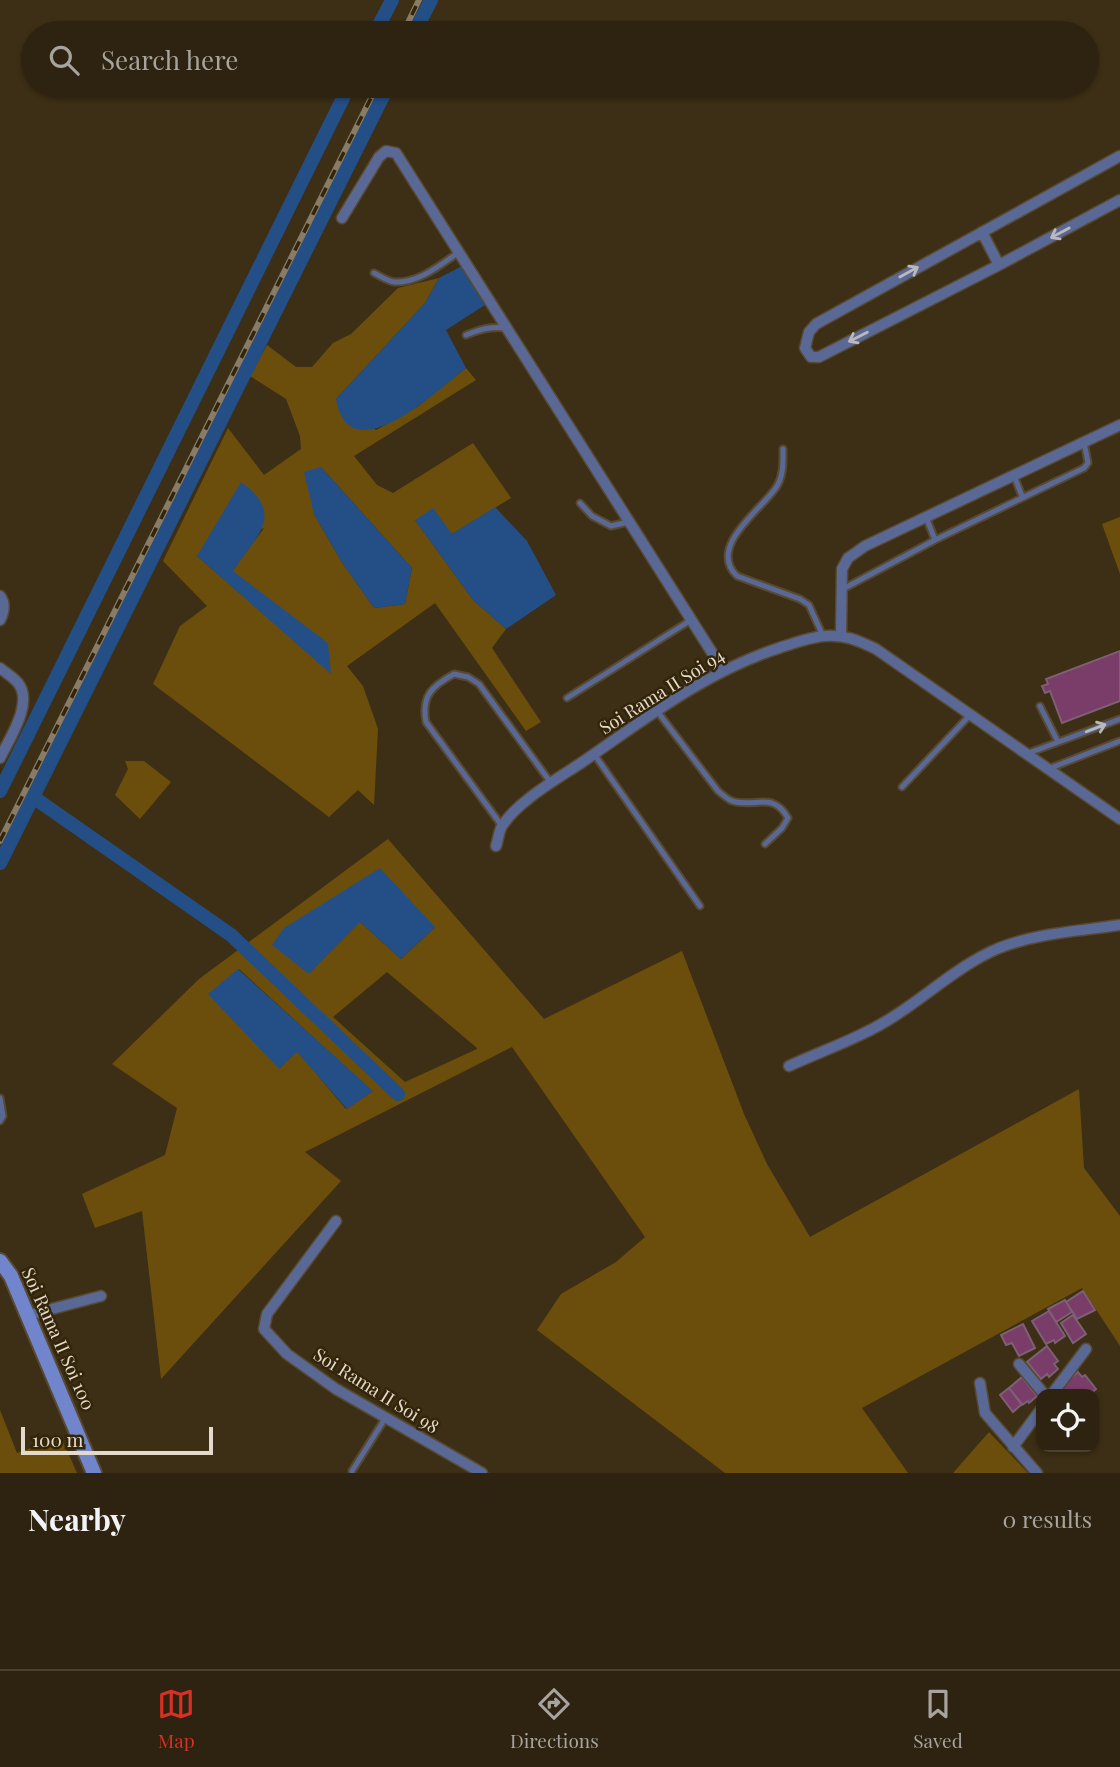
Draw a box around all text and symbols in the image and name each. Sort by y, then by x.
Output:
search box [21,21,1099,98]
icon: search [45,41,83,79]
text: Search here [101,42,238,77]
one-way arrow [1050,227,1071,240]
one-way arrow [899,265,919,279]
one-way arrow [848,331,869,345]
street label: Soi Rama II Soi 94 [594,643,729,739]
one-way arrow [1085,721,1106,733]
street label: Soi Rama II Soi 100 [17,1264,101,1414]
street label: Soi Rama II Soi 98 [309,1342,444,1438]
map controls [1036,1389,1099,1452]
button: locate [1036,1389,1099,1452]
scale bar [21,1424,214,1456]
text: 100 m [32,1426,83,1452]
text: Nearby [28,1499,126,1539]
text: 0 results [1002,1503,1092,1534]
tab: Map [157,1685,195,1753]
tab: Directions [510,1685,599,1753]
tab: Saved [913,1685,963,1753]

